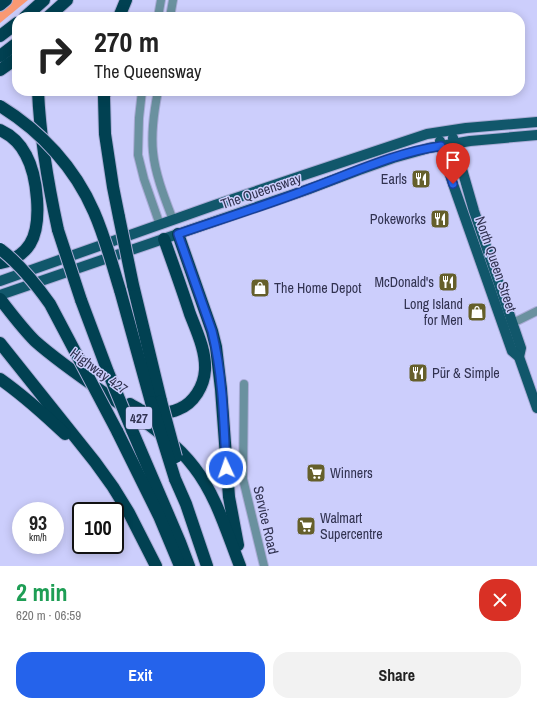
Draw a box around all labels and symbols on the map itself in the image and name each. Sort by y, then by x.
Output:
pin [436,143,470,184]
restaurant icon: Earls [410,168,432,190]
street label: The Queensway [219,169,304,213]
place label: Earls [381,170,407,188]
restaurant icon: Pokeworks [429,208,451,230]
place label: Pokeworks [370,210,426,228]
street label: North Queen Street [471,214,521,314]
restaurant icon: McDonald's [437,271,459,293]
place label: McDonald's [374,273,434,291]
shop icon: The Home Depot [249,277,271,299]
place label: The Home Depot [274,279,361,297]
place label: Long Island for Men [404,295,463,329]
shop icon: Long Island for Men [466,301,488,323]
street label: Highway 427 [67,344,131,398]
restaurant icon: Pür & Simple [407,362,429,384]
place label: Pür & Simple [432,364,500,382]
road number: 427 [126,407,152,429]
position arrow [205,447,247,489]
supermarket icon: Winners [305,462,327,484]
place label: Winners [330,464,373,482]
street label: Service Road [249,484,283,556]
speed limit sign: 100 [72,502,124,554]
place label: Walmart Supercentre [320,509,383,543]
supermarket icon: Walmart Supercentre [295,515,317,537]

